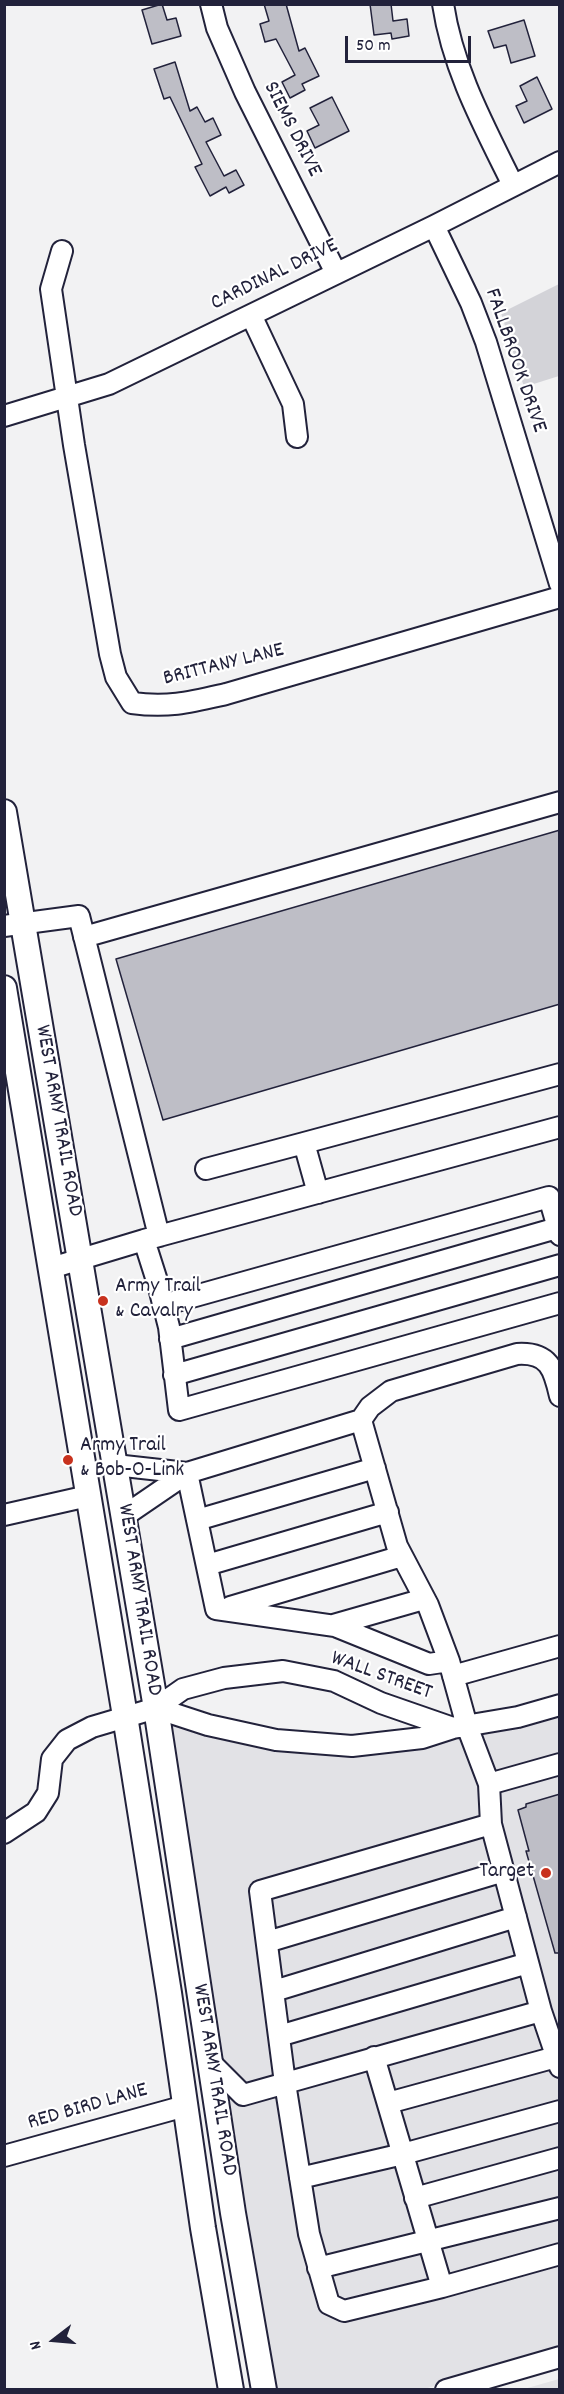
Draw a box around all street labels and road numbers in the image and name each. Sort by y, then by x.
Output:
street label: SIEMS DRIVE [256,78,326,182]
street label: CARDINAL DRIVE [207,234,343,318]
street label: FALLBROOK DRIVE [477,285,551,437]
street label: BRITTANY LANE [161,638,287,694]
street label: WEST ARMY TRAIL ROAD [27,1023,87,1219]
street label: WEST ARMY TRAIL ROAD [110,1502,166,1698]
street label: WALL STREET [327,1647,435,1707]
street label: WEST ARMY TRAIL ROAD [185,1982,241,2178]
street label: RED BIRD LANE [25,2078,151,2138]

